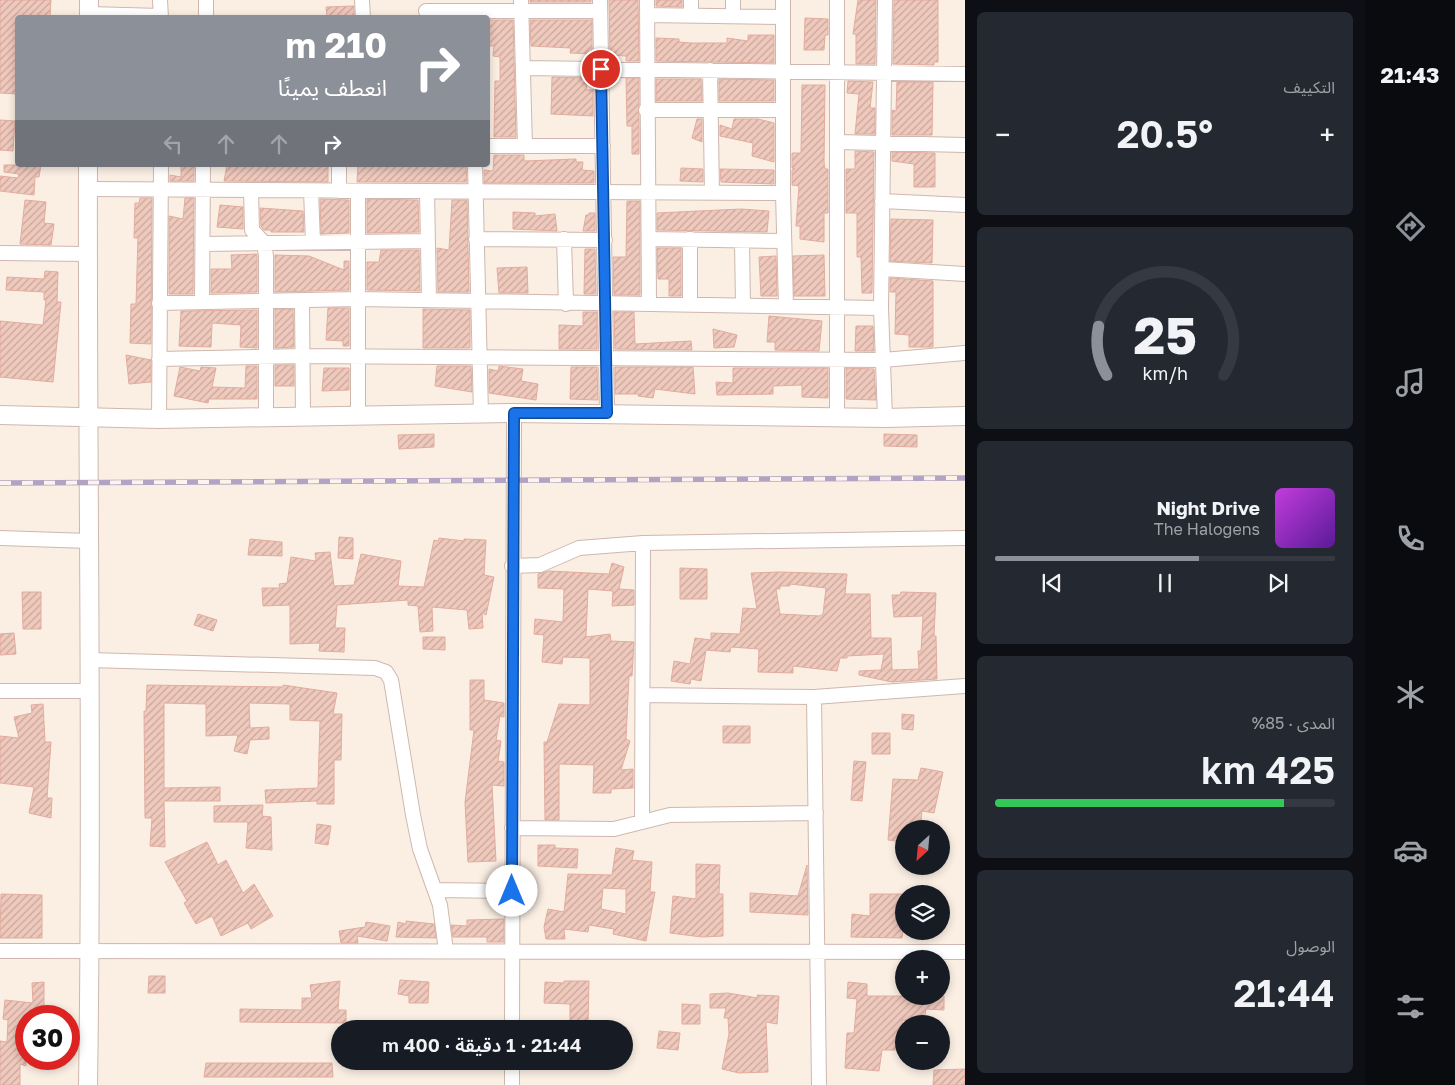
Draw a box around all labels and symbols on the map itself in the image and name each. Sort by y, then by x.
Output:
pin [580,48,622,90]
north arrow [895,820,950,875]
position arrow [485,864,537,916]
speed limit sign: 30 [15,1005,80,1070]

